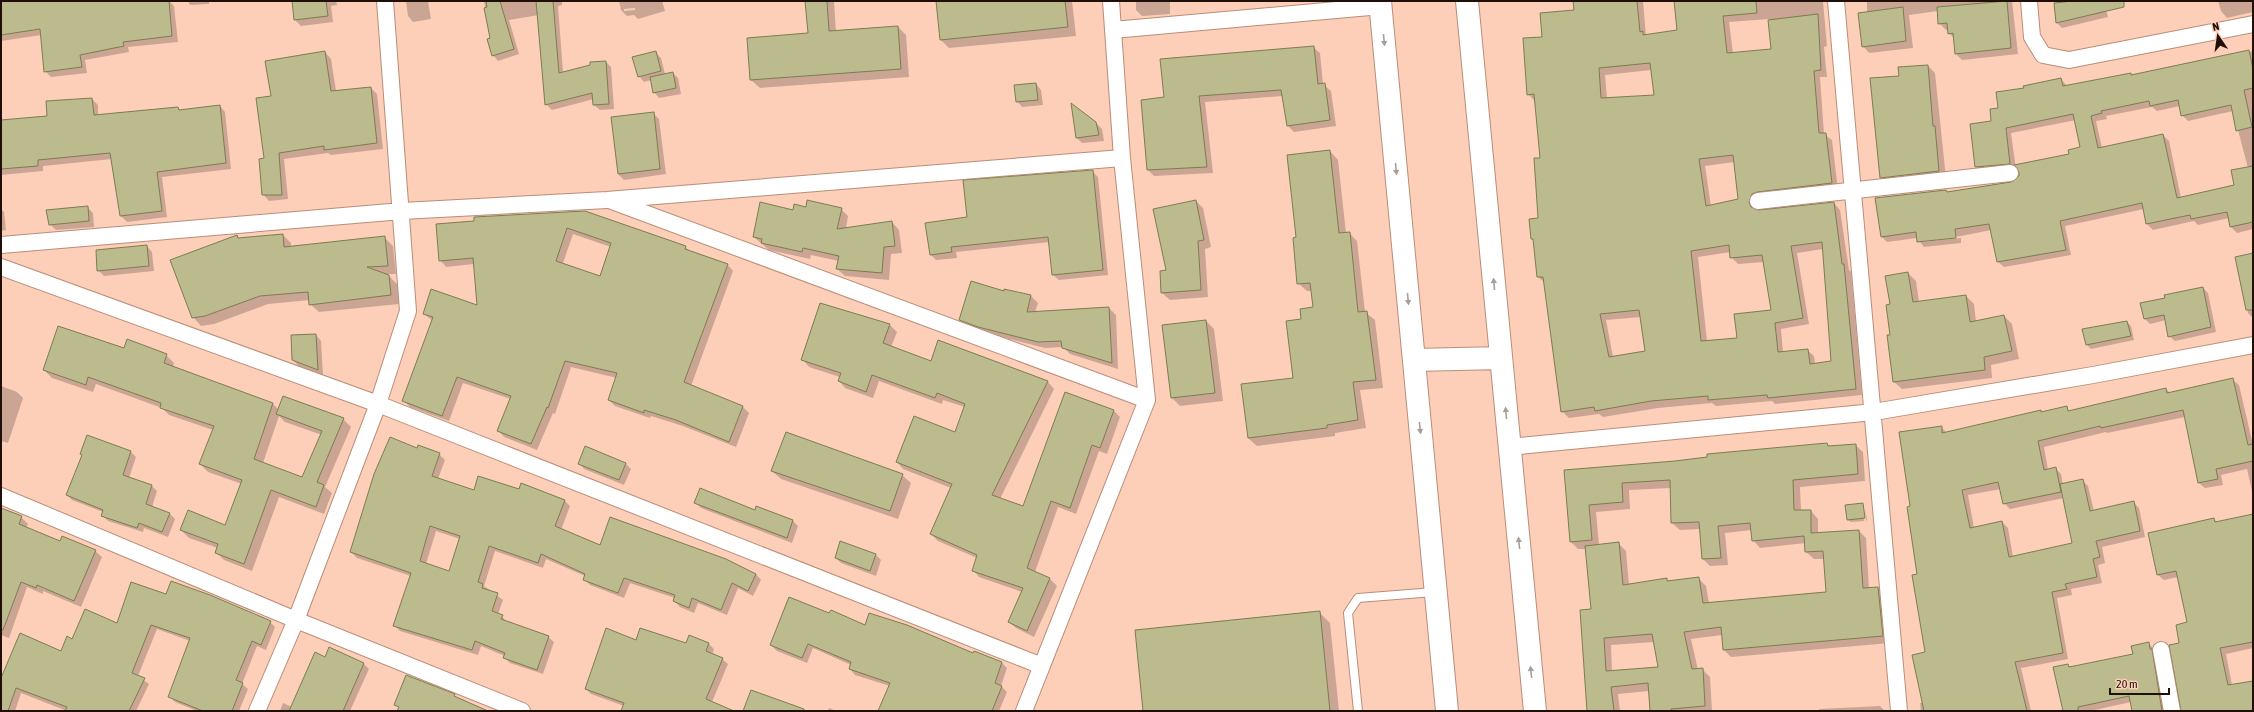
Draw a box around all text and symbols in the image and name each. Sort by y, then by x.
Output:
north arrow [2198,16,2238,56]
text: N [2211,20,2220,33]
one-way arrow [1380,34,1387,46]
one-way arrow [1392,163,1399,175]
one-way arrow [1490,278,1497,290]
one-way arrow [1405,293,1411,305]
one-way arrow [1503,407,1509,419]
one-way arrow [1417,422,1423,434]
one-way arrow [1515,537,1522,549]
one-way arrow [1528,666,1535,678]
scale bar [2110,670,2169,696]
text: 20 m [2116,677,2138,691]

